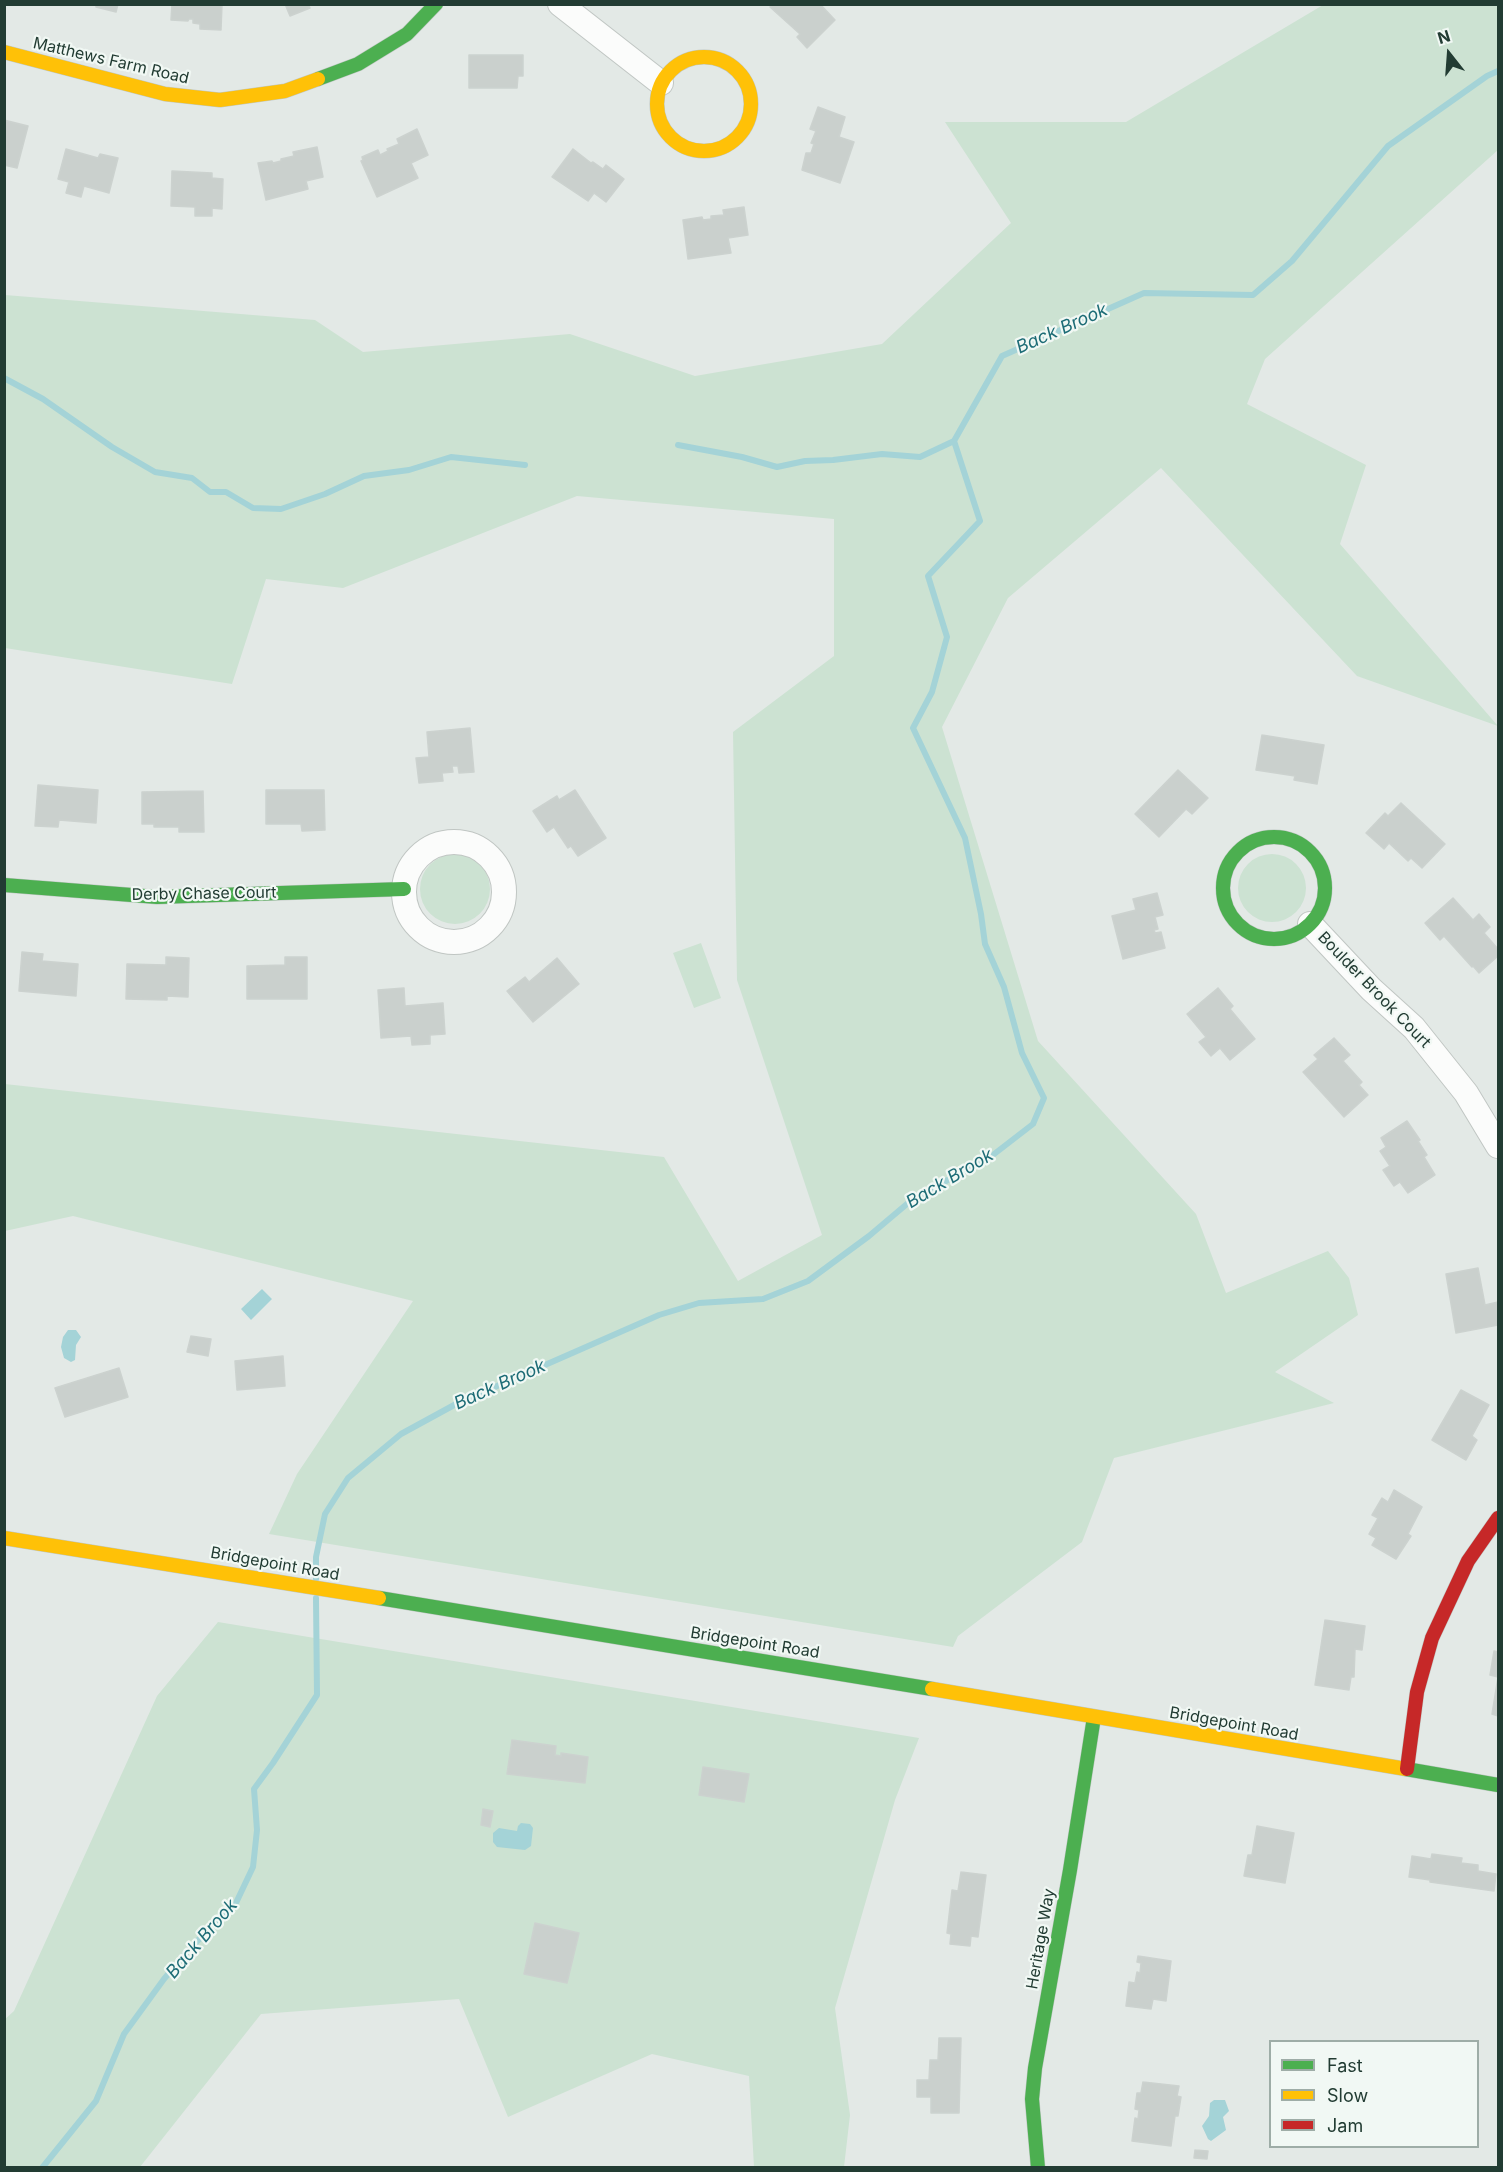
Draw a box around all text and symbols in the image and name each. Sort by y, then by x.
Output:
north arrow [1419,24,1479,84]
text: N [1435,25,1452,48]
street label: Matthews Farm Road [31,34,191,88]
water label: Back Brook [1013,299,1111,359]
street label: Derby Chase Court [131,883,277,905]
street label: Boulder Brook Court [1314,928,1434,1052]
water label: Back Brook [903,1145,997,1213]
water label: Back Brook [451,1355,549,1415]
street label: Bridgepoint Road [209,1543,341,1585]
street label: Bridgepoint Road [689,1623,821,1663]
street label: Bridgepoint Road [1168,1703,1300,1745]
street label: Heritage Way [1023,1887,1059,1991]
water label: Back Brook [162,1895,242,1983]
legend [1269,2040,1479,2148]
text: Fast [1327,2055,1363,2076]
text: Slow [1327,2085,1368,2106]
text: Jam [1327,2115,1363,2136]

